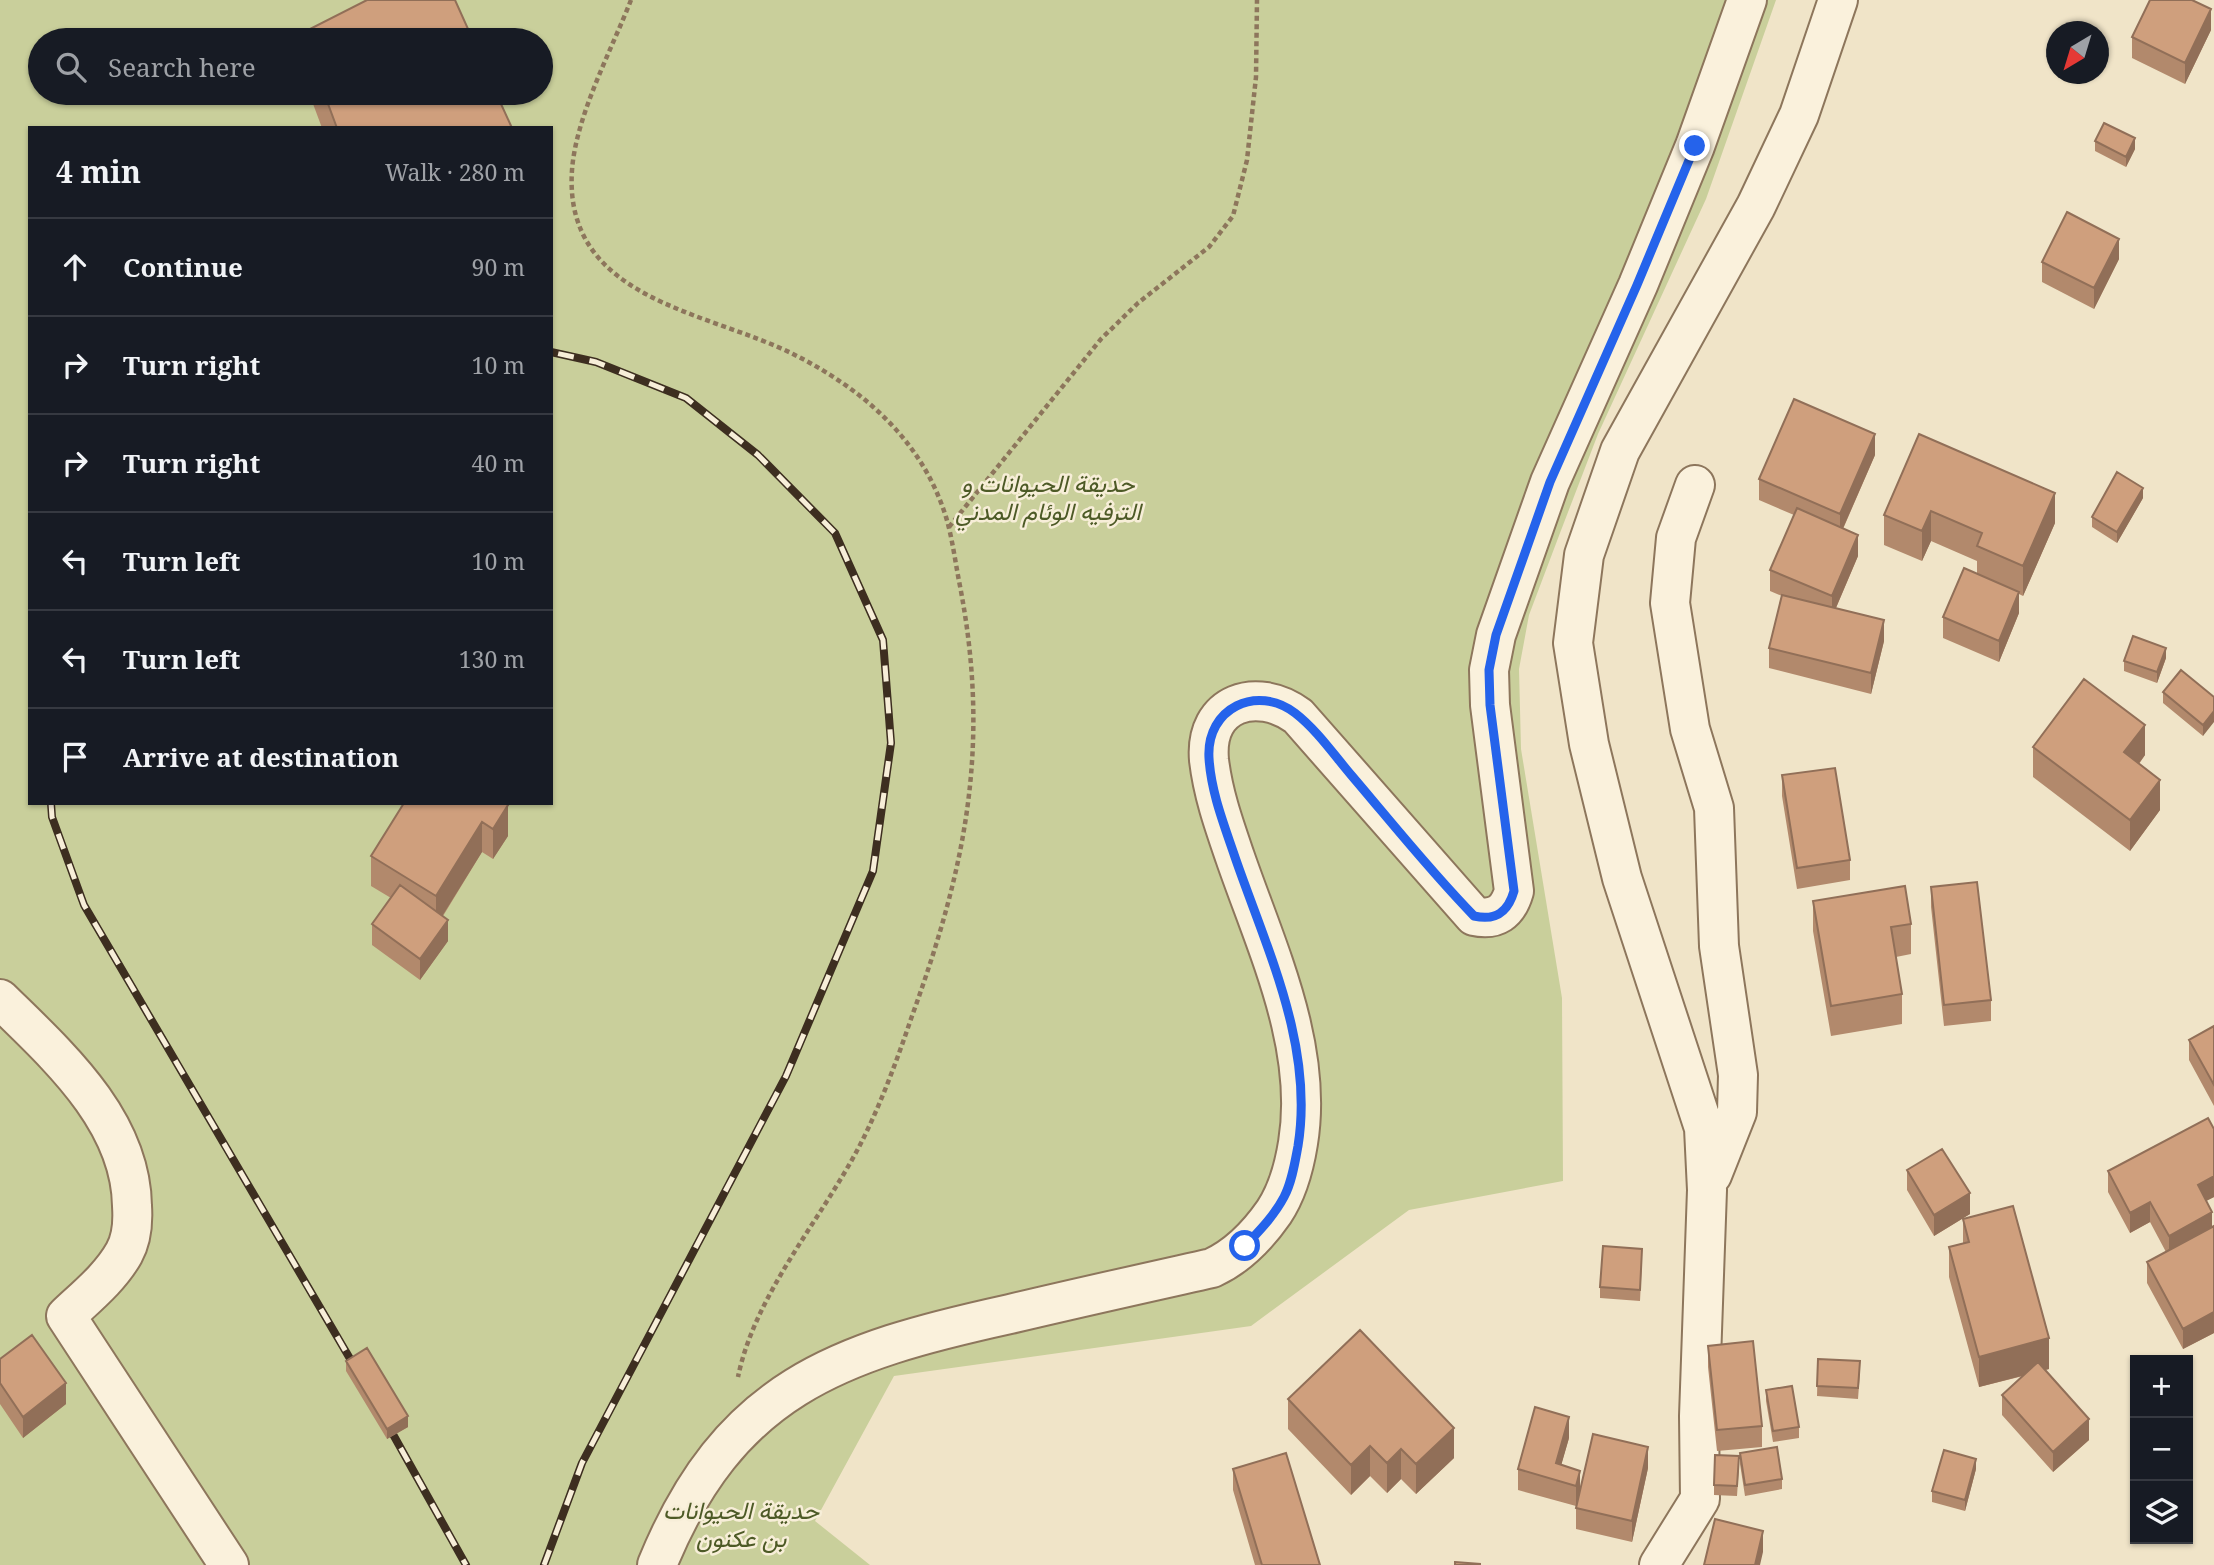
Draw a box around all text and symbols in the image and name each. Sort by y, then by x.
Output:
north arrow [2046,21,2109,84]
search box [28,28,553,105]
icon: search [52,48,90,86]
text: Search here [108,49,256,85]
route end [1679,130,1710,161]
text: 4 min [56,151,141,192]
text: Walk · 280 m [385,156,525,188]
icon: ahead [56,248,94,286]
text: Continue [123,249,243,285]
text: 90 m [472,251,525,283]
icon: right [56,346,94,384]
text: Turn right [123,347,260,383]
text: 10 m [472,349,525,381]
icon: right [56,444,94,482]
text: Turn right [123,445,260,481]
text: 40 m [472,447,525,479]
park label: حديقة الحيوانات و الترفيه الوئام المدني [955,466,1143,531]
icon: left [56,542,94,580]
text: Turn left [123,543,240,579]
text: 10 m [472,545,525,577]
icon: left [56,640,94,678]
text: Turn left [123,641,240,677]
text: 130 m [459,643,525,675]
icon: arrive [56,738,94,776]
text: Arrive at destination [123,739,399,775]
route start [1229,1230,1260,1261]
map controls [2130,1355,2193,1544]
button: + [2130,1355,2193,1418]
button: − [2130,1418,2193,1481]
button: layers [2130,1481,2193,1544]
park label: حديقة الحيوانات بن عكنون [663,1493,820,1554]

